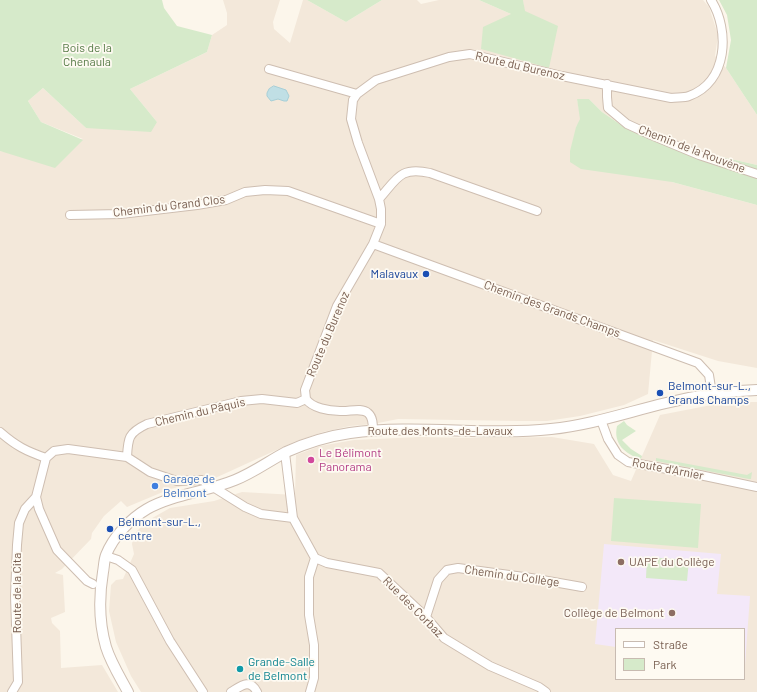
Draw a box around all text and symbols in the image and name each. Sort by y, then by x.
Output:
park label: Bois de la Chenaula [62,41,112,69]
street label: Route du Burenoz [474,49,566,83]
street label: Chemin de la Rouvène [636,122,748,176]
street label: Chemin du Grand Clos [112,192,226,220]
place label: Malavaux [371,267,418,281]
marker: Malavaux [421,269,431,279]
street label: Chemin des Grands Champs [482,278,622,340]
street label: Route du Burenoz [304,289,352,379]
place label: Belmont-sur-L., Grands Champs [668,379,751,407]
marker: Belmont-sur-L., Grands Champs [655,388,665,398]
street label: Chemin du Pâquis [153,395,247,429]
street label: Route des Monts-de-Lavaux [367,424,513,438]
place label: Le Bélimont Panorama [319,446,382,474]
marker: Le Bélimont Panorama [306,455,316,465]
street label: Route d'Arnier [631,455,705,483]
place label: Garage de Belmont [163,472,215,500]
marker: Garage de Belmont [150,481,160,491]
place label: Belmont-sur-L., centre [118,515,201,543]
marker: Belmont-sur-L., centre [105,524,115,534]
street label: Route de la Cita [10,553,24,633]
place label: UAPE du Collège [629,555,715,569]
marker: UAPE du Collège [616,557,626,567]
street label: Chemin du Collège [464,562,560,590]
street label: Rue des Corbaz [380,574,446,640]
place label: Collège de Belmont [564,606,664,620]
marker: Collège de Belmont [667,608,677,618]
legend [615,628,745,680]
text: Straße [653,637,688,651]
place label: Grande-Salle de Belmont [248,655,315,683]
text: Park [653,657,677,671]
marker: Grande-Salle de Belmont [235,664,245,674]

